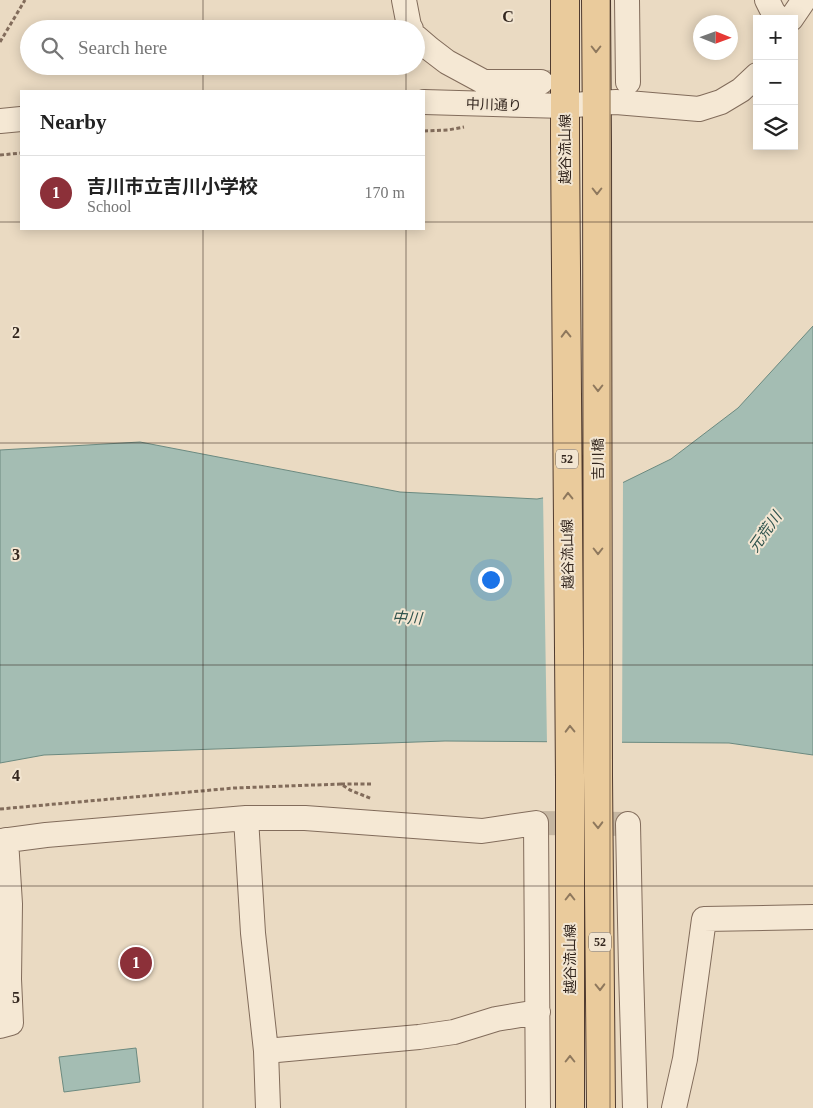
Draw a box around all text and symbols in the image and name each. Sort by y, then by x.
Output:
text: C [502,8,514,25]
north arrow [693,15,738,60]
map controls [753,15,798,150]
button: + [753,15,798,60]
search box [20,20,425,75]
icon: search [38,34,66,62]
text: Search here [78,37,167,58]
one-way arrow [591,45,602,53]
button: − [753,60,798,105]
street label: 中川通り [466,97,522,113]
button: layers [753,105,798,150]
text: Nearby [40,110,107,134]
street label: 越谷流山線 [558,114,573,184]
text: 吉川市立吉川小学校 [87,176,258,197]
text: 1 [52,184,60,201]
text: 170 m [365,184,405,201]
one-way arrow [592,188,602,195]
text: School [87,198,131,215]
text: 2 [12,324,20,341]
one-way arrow [561,330,571,338]
one-way arrow [593,385,603,393]
street label: 吉川橋 [591,438,606,480]
road number: 52 [556,449,578,468]
one-way arrow [563,492,573,500]
water label: 元荒川 [746,507,786,555]
street label: 越谷流山線 [560,519,576,589]
text: 3 [12,546,20,563]
one-way arrow [593,548,603,555]
your location [478,567,504,593]
water label: 中川 [392,609,424,627]
one-way arrow [565,725,575,732]
text: 4 [12,767,20,784]
one-way arrow [593,822,603,829]
one-way arrow [565,893,575,900]
street label: 越谷流山線 [563,924,578,994]
road number: 52 [589,932,611,952]
pin: 1 [120,944,152,982]
one-way arrow [595,984,605,992]
text: 5 [12,989,20,1006]
one-way arrow [565,1055,575,1063]

